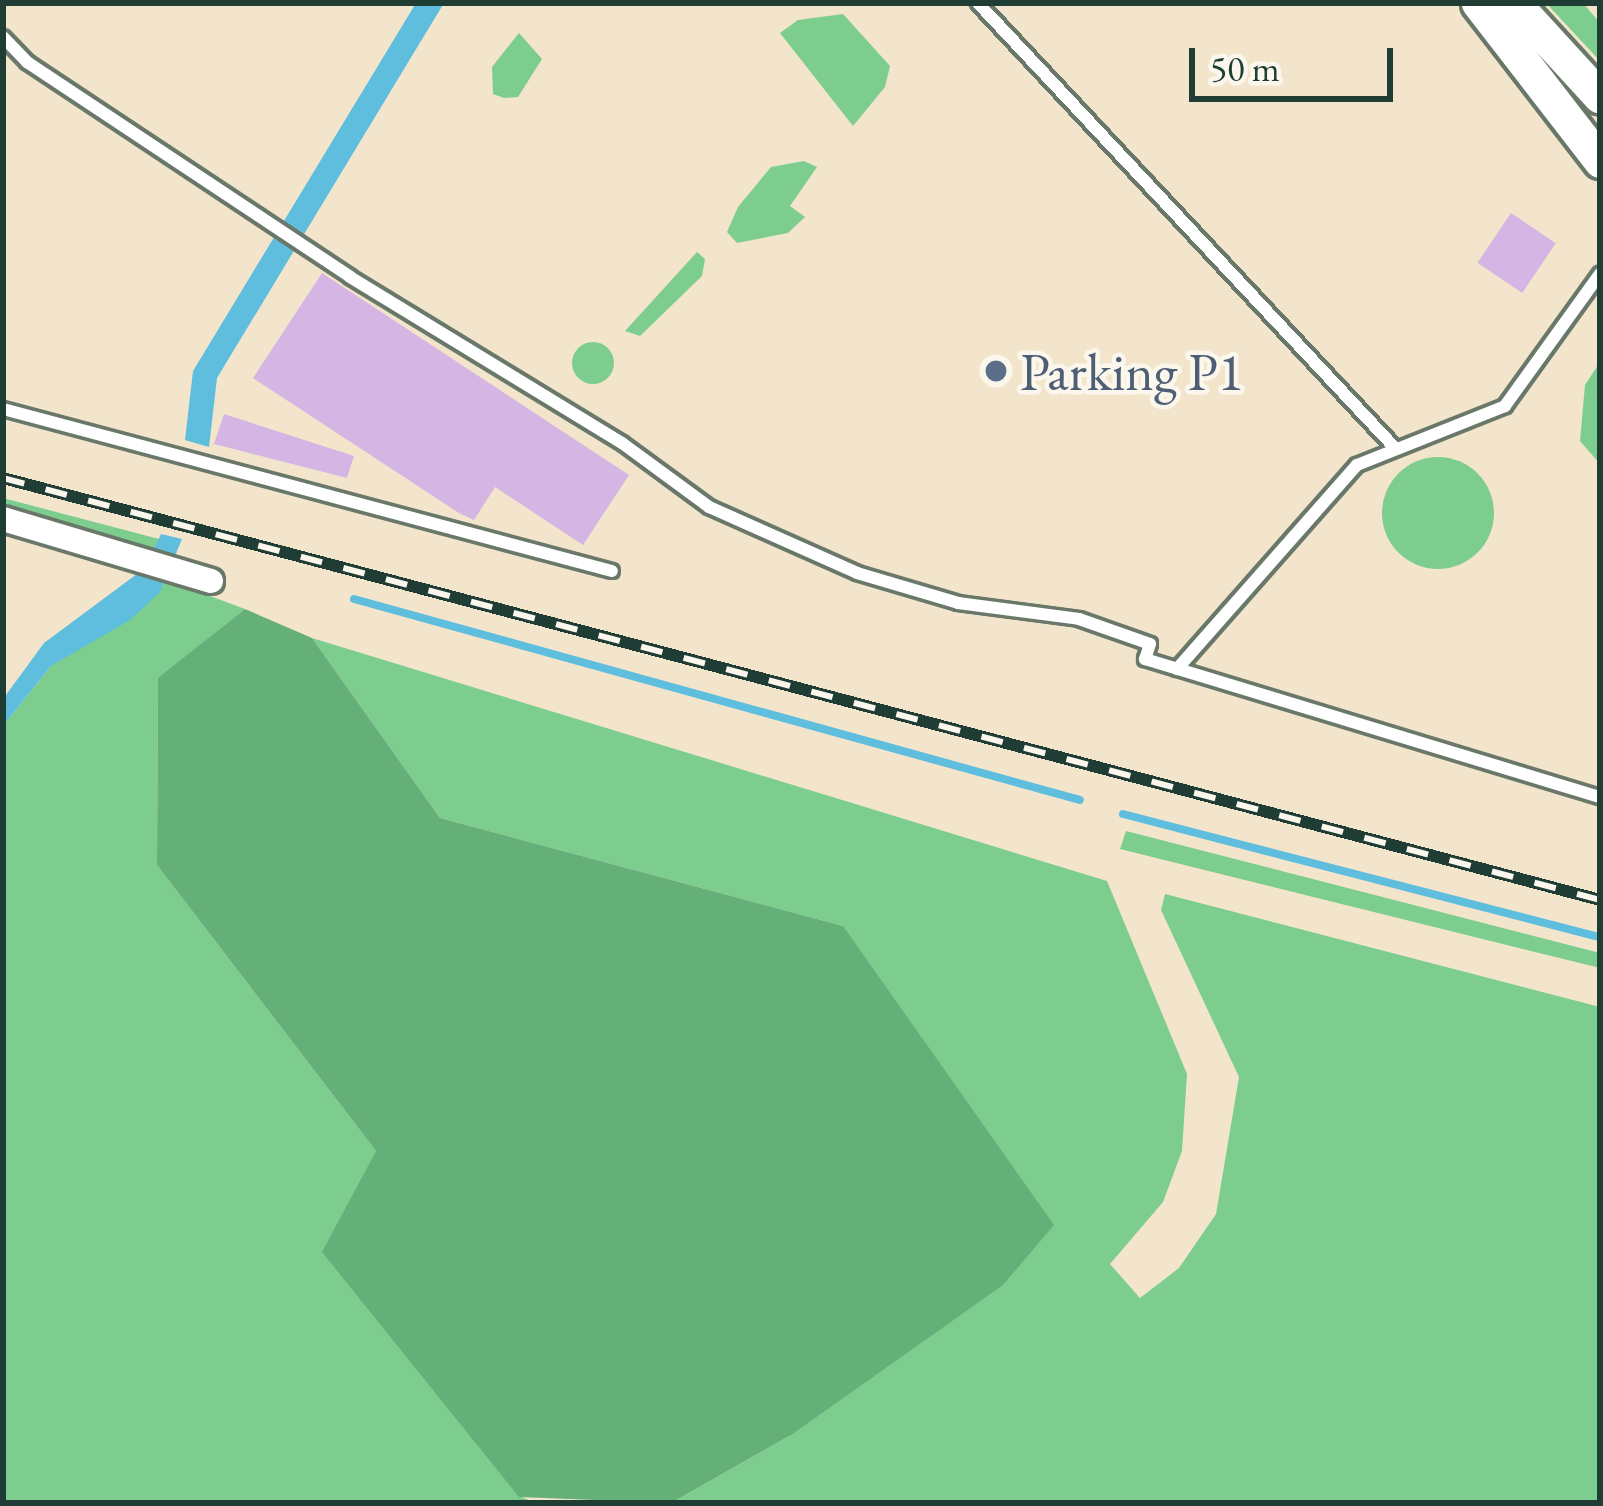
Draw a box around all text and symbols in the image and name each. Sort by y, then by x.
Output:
scale bar [1195,24,1399,98]
text: 50 m [1210,45,1280,92]
place label: Parking P1 [1020,339,1244,403]
marker: Parking P1 [983,358,1009,384]

